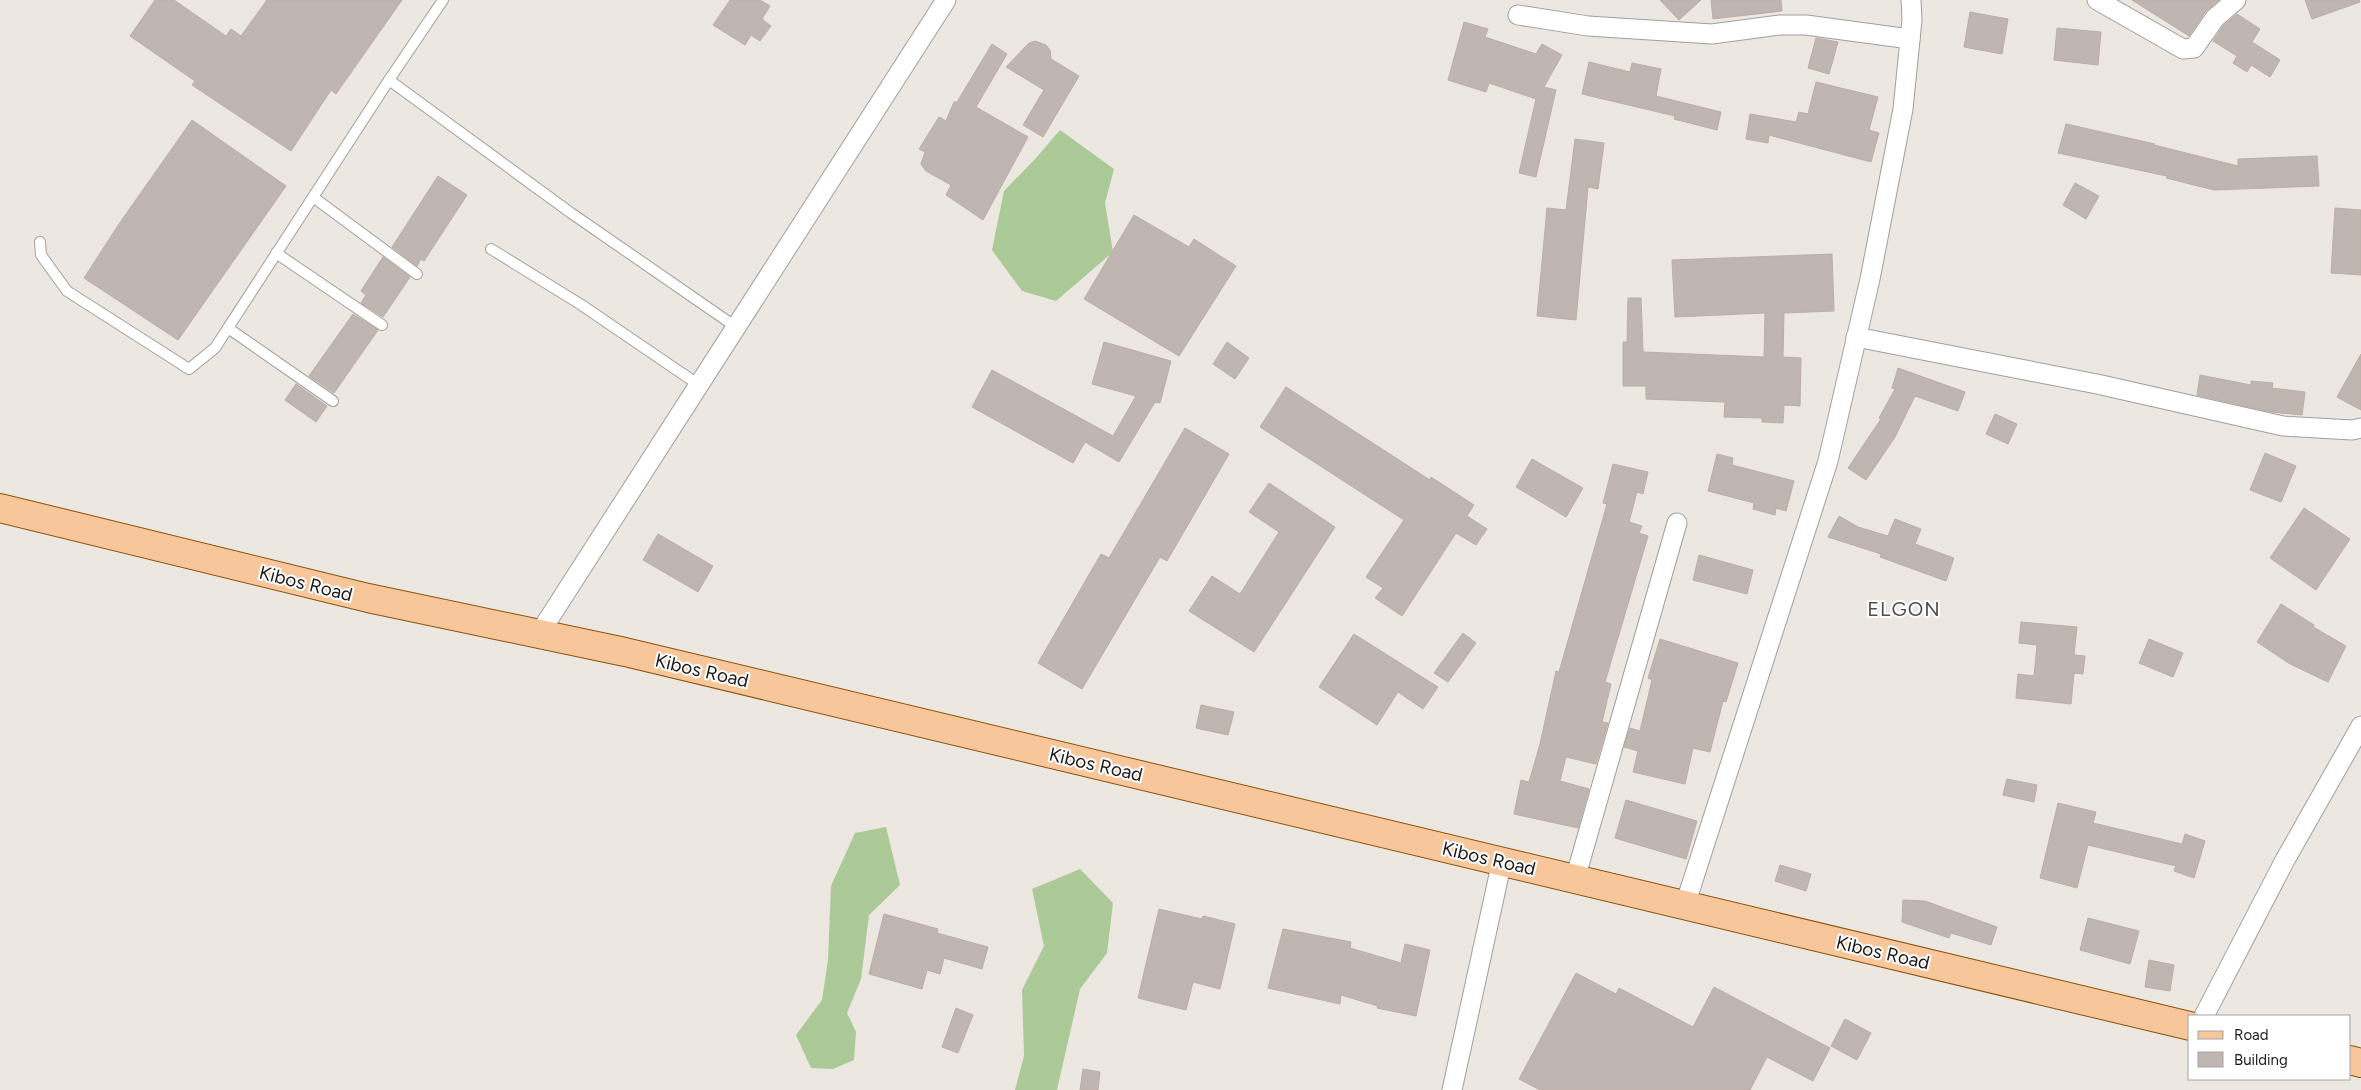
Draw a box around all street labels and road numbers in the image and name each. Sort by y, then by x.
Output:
street label: Kibos Road [257,561,355,606]
street label: Kibos Road [653,649,751,692]
street label: Kibos Road [1047,743,1145,786]
street label: Kibos Road [1440,837,1538,880]
street label: Kibos Road [1834,931,1932,974]

